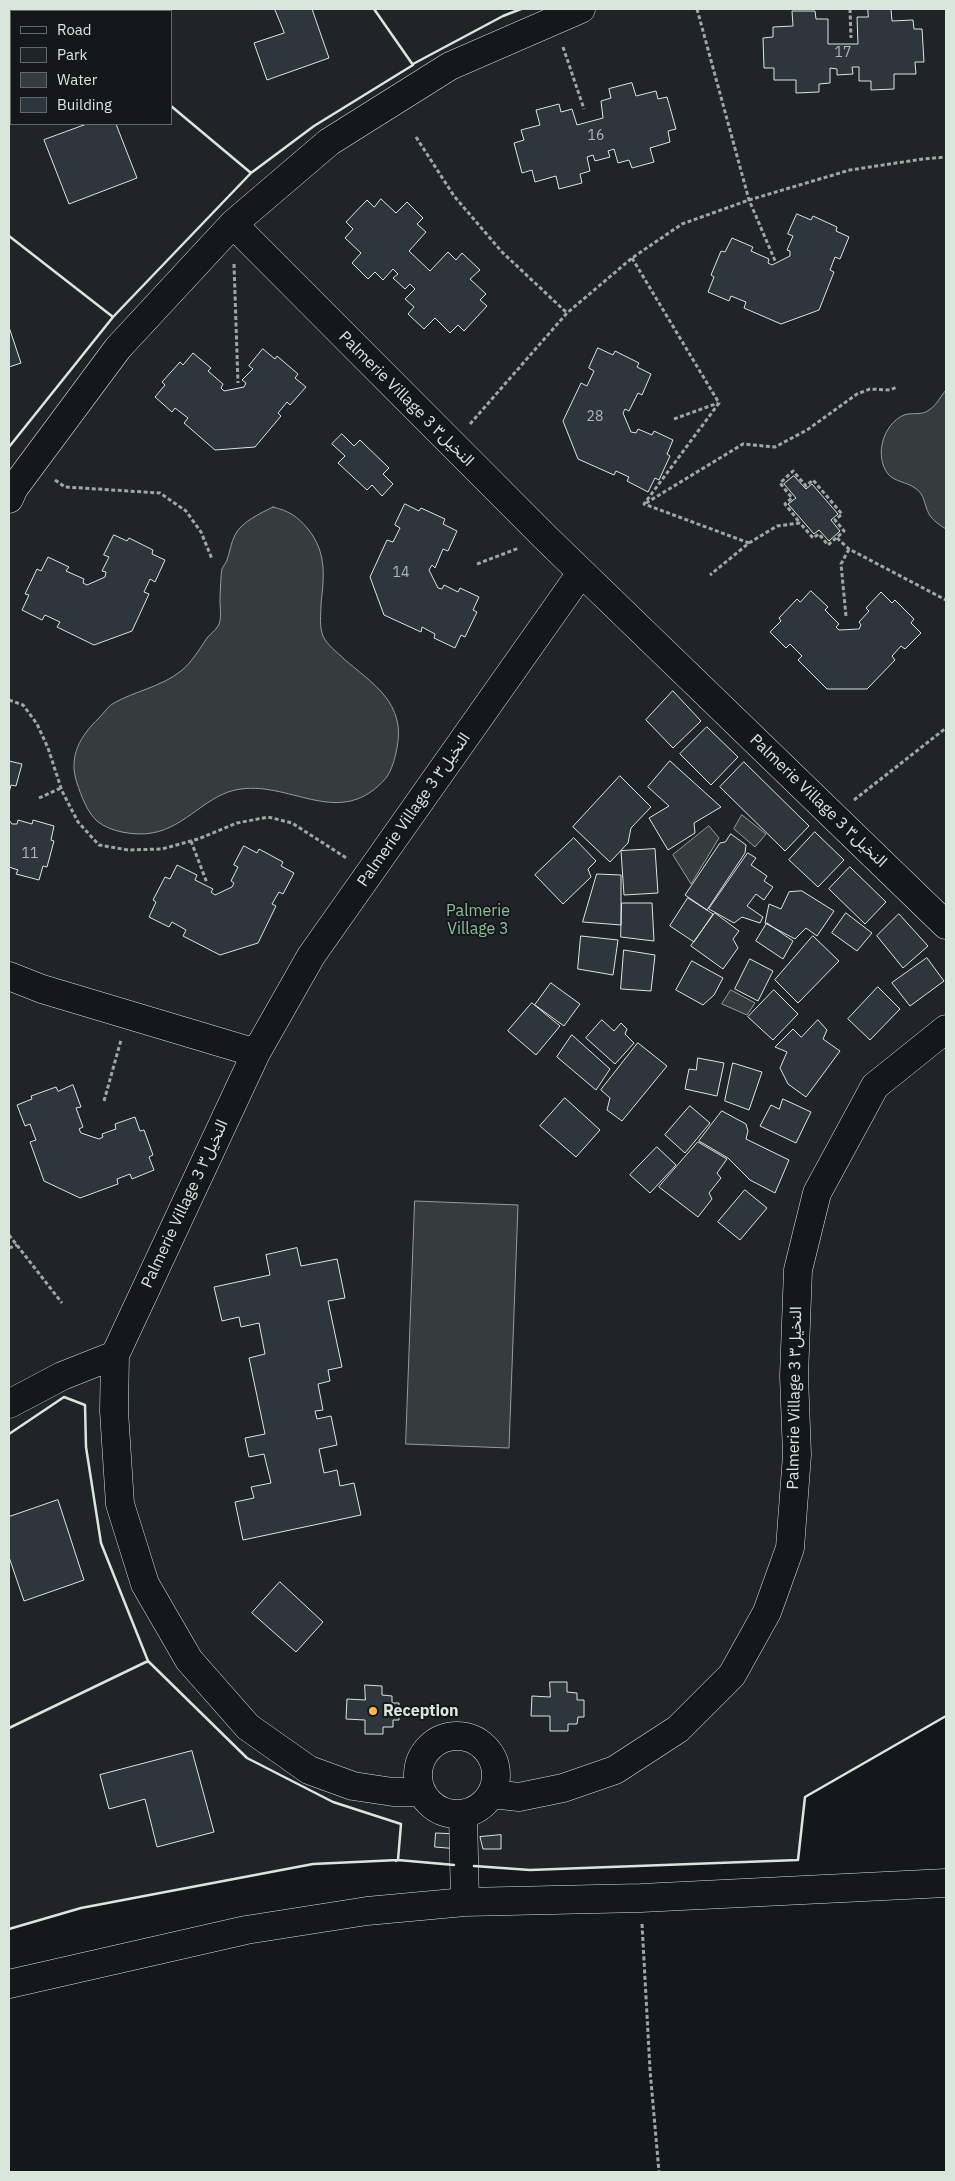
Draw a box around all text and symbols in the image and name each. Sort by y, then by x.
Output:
legend [10,10,172,125]
text: Road [57,20,92,39]
text: Park [57,45,87,64]
house number: 17 [835,45,851,61]
text: Water [57,70,97,89]
text: Building [57,95,112,114]
house number: 16 [588,128,604,144]
street label: Palmerie Village 3 النخيل٣ [334,327,478,471]
house number: 28 [587,409,603,425]
house number: 14 [393,565,409,581]
street label: Palmerie Village 3 النخيل٣ [354,729,474,891]
street label: Palmerie Village 3 النخيل٣ [745,730,891,872]
house number: 11 [22,846,38,862]
park label: Palmerie Village 3 [446,901,510,939]
street label: Palmerie Village 3 النخيل٣ [138,1117,232,1291]
street label: Palmerie Village 3 النخيل٣ [784,1306,806,1490]
place label: Reception [383,1701,459,1721]
marker: Reception [367,1705,379,1717]

